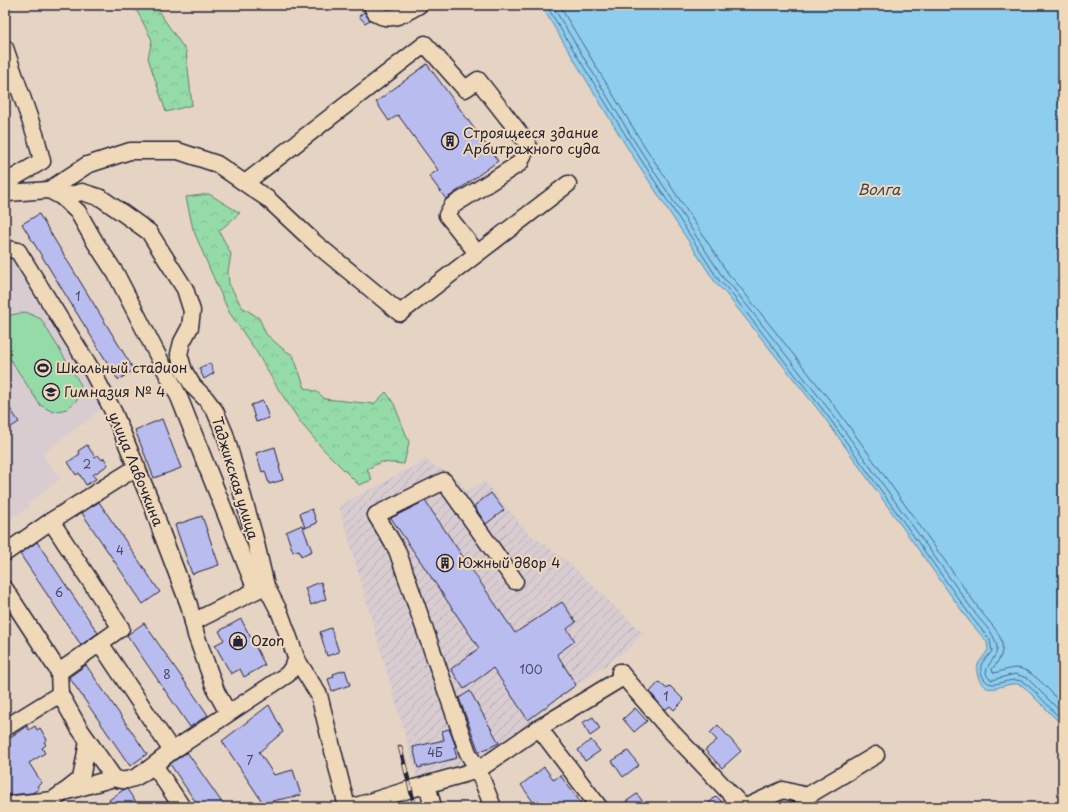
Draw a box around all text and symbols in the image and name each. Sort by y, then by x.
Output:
place label: Строящееся здание Арбитражного суда [463,122,600,159]
building icon: Строящееся здание Арбитражного суда [440,131,460,151]
water label: Волга [858,177,901,200]
house number: 1 [75,287,81,305]
place label: Школьный стадион [56,357,188,378]
sports icon: Школьный стадион [33,358,53,378]
place label: Гимназия № 4 [64,381,166,402]
school or university icon: Гимназия № 4 [41,382,61,402]
street label: улица Лавочкина [104,408,169,529]
street label: Таджикская улица [207,414,264,542]
house number: 2 [83,455,91,473]
house number: 4 [116,541,124,559]
place label: Южный двор 4 [458,552,560,573]
building icon: Южный двор 4 [435,553,455,573]
house number: 6 [55,583,63,601]
place label: Ozon [251,630,284,651]
shop icon: Ozon [228,631,248,651]
house number: 100 [520,660,543,678]
house number: 8 [163,665,171,683]
house number: 1 [663,687,669,705]
house number: 4Б [427,743,443,761]
house number: 7 [247,751,254,769]

